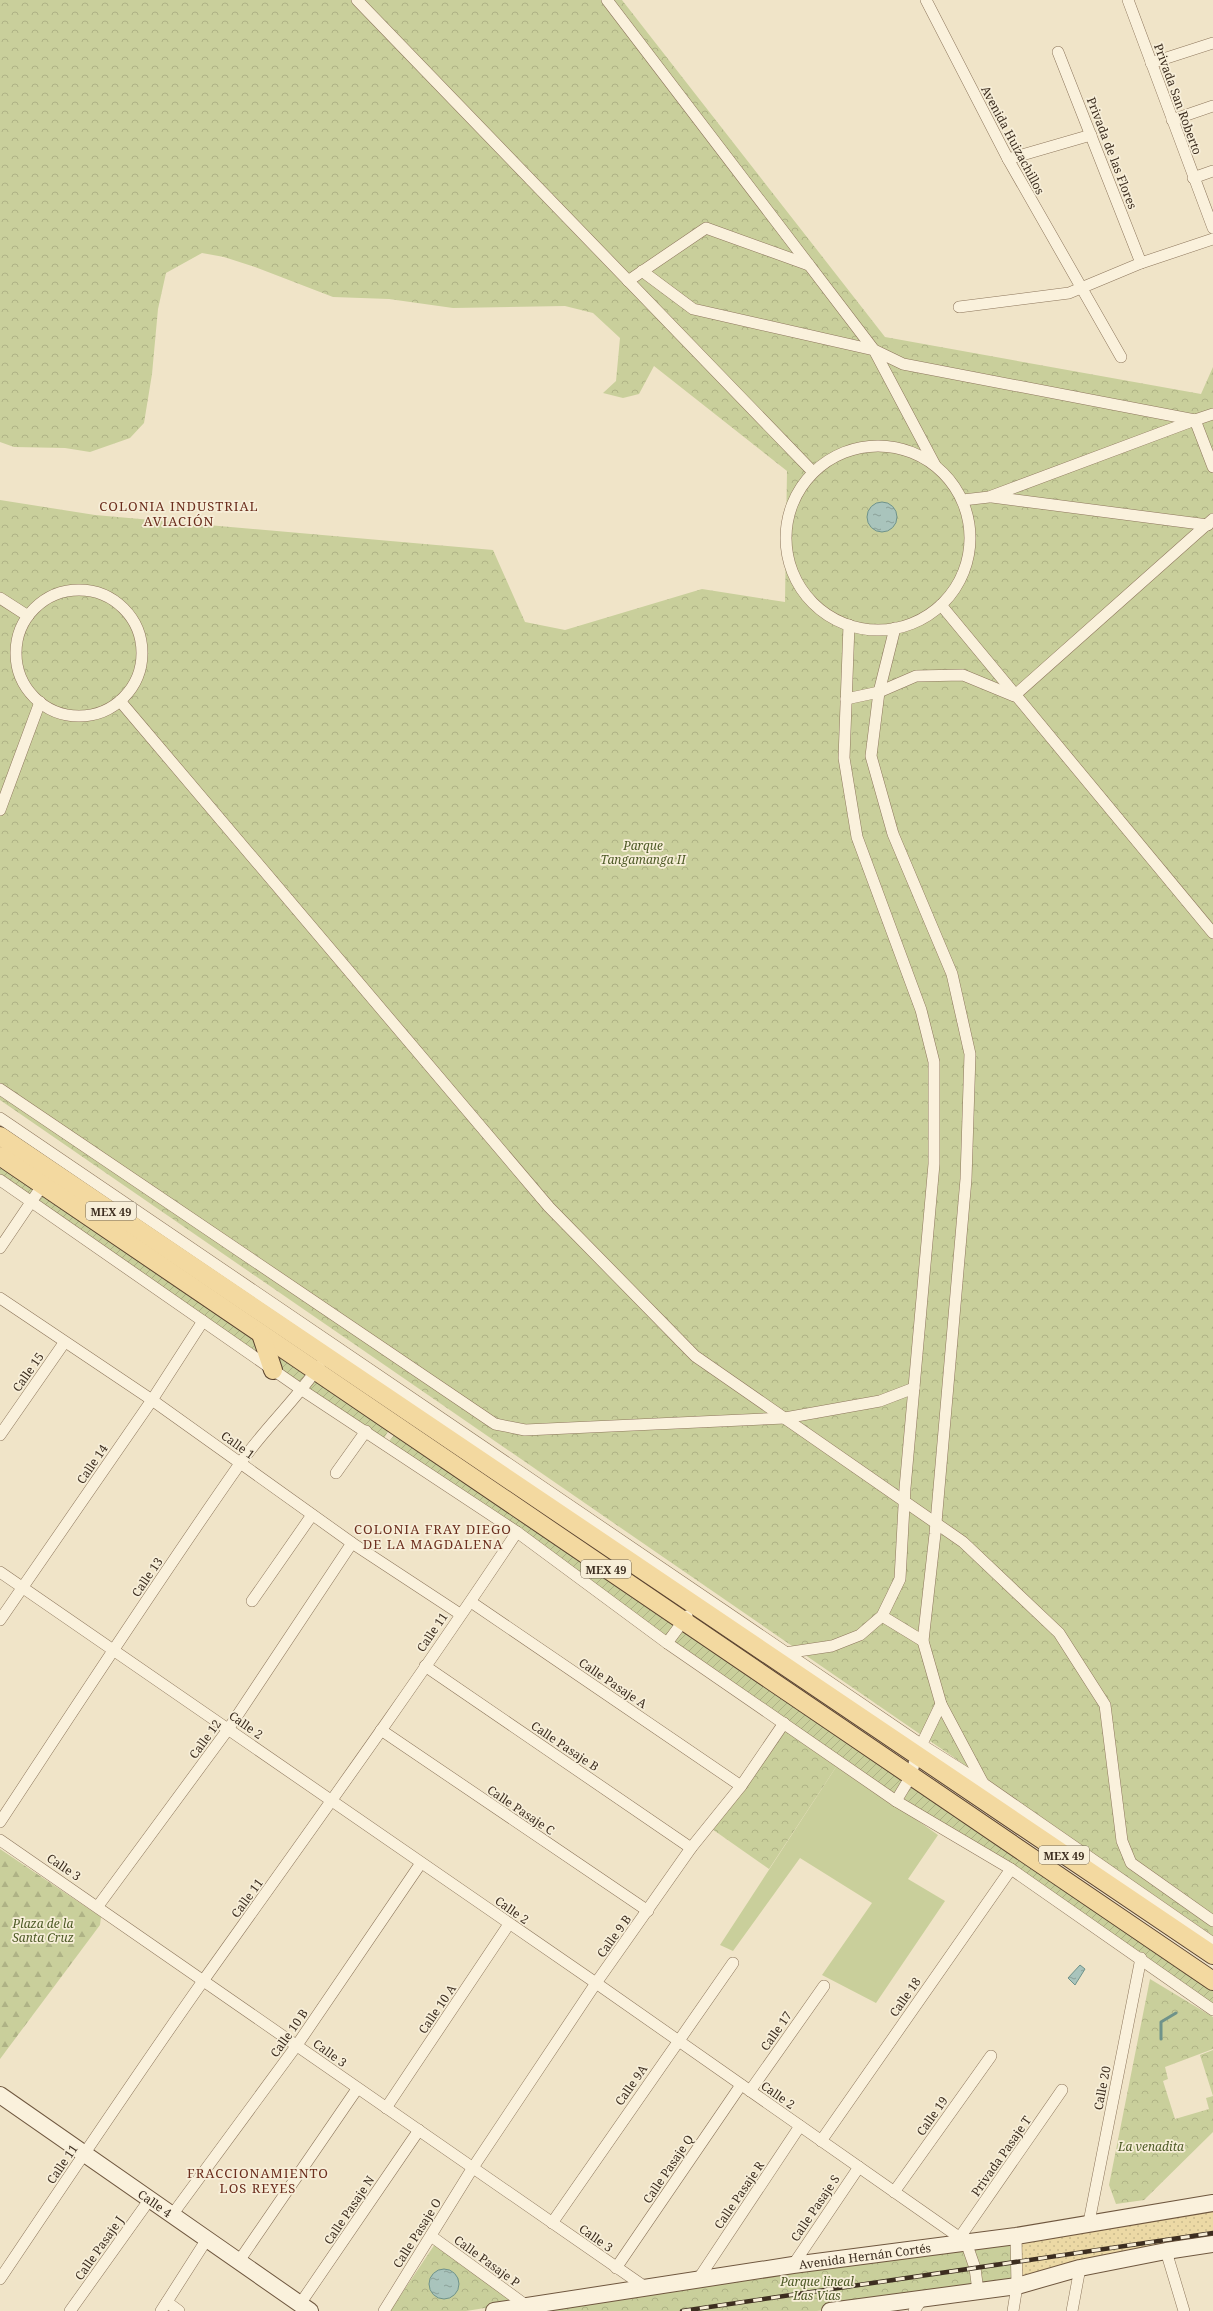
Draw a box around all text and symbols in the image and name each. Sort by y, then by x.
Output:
street label: Privada San Roberto [1150,41,1206,157]
street label: Avenida Huizachillos [977,83,1049,197]
street label: Privada de las Flores [1083,94,1141,212]
district label: COLONIA INDUSTRIAL AVIACIÓN [99,497,259,530]
park label: Parque Tangamanga II [600,837,687,868]
road number: MEX 49 [86,1202,136,1220]
street label: Calle 15 [8,1349,48,1395]
street label: Calle 1 [218,1427,258,1463]
street label: Calle 14 [73,1441,112,1487]
district label: COLONIA FRAY DIEGO DE LA MAGDALENA [354,1520,512,1553]
street label: Calle 13 [128,1554,167,1600]
road number: MEX 49 [581,1560,631,1578]
street label: Calle 11 [413,1609,451,1655]
street label: Calle Pasaje A [576,1654,651,1712]
street label: Calle 2 [226,1707,266,1743]
street label: Calle 12 [185,1716,225,1762]
street label: Calle Pasaje B [528,1717,602,1775]
street label: Calle Pasaje C [484,1781,558,1839]
road number: MEX 49 [1039,1846,1089,1864]
street label: Calle 3 [44,1849,85,1885]
street label: Calle 11 [227,1875,267,1921]
street label: Calle 2 [492,1892,532,1928]
street label: Calle 9 B [593,1911,635,1961]
park label: Plaza de la Santa Cruz [12,1915,74,1946]
street label: Calle 18 [885,1974,925,2020]
street label: Calle 10 A [414,1981,460,2037]
street label: Calle 10 B [266,2005,312,2061]
street label: Calle 17 [756,2008,796,2054]
street label: Calle 3 [310,2035,351,2071]
street label: Calle 9A [611,2061,652,2109]
street label: Calle 20 [1089,2064,1115,2111]
street label: Calle 2 [758,2077,798,2113]
street label: Calle 19 [912,2093,952,2139]
street label: Privada Pasaje T [967,2112,1035,2200]
street label: Calle Pasaje Q [639,2131,697,2207]
park label: La venadita [1117,2138,1184,2155]
street label: Calle 11 [43,2141,81,2187]
street label: Calle Pasaje R [710,2158,768,2232]
district label: FRACCIONAMIENTO LOS REYES [187,2164,329,2197]
street label: Calle Pasaje S [786,2171,844,2245]
street label: Calle Pasaje N [320,2172,378,2248]
street label: Calle 4 [135,2185,176,2221]
street label: Calle Pasaje O [389,2195,445,2271]
street label: Calle Pasaje J [71,2213,127,2283]
street label: Calle 3 [576,2220,617,2256]
street label: Calle Pasaje P [451,2231,523,2291]
street label: Avenida Hernán Cortés [798,2239,932,2273]
park label: Parque lineal Las Vias [779,2273,854,2304]

